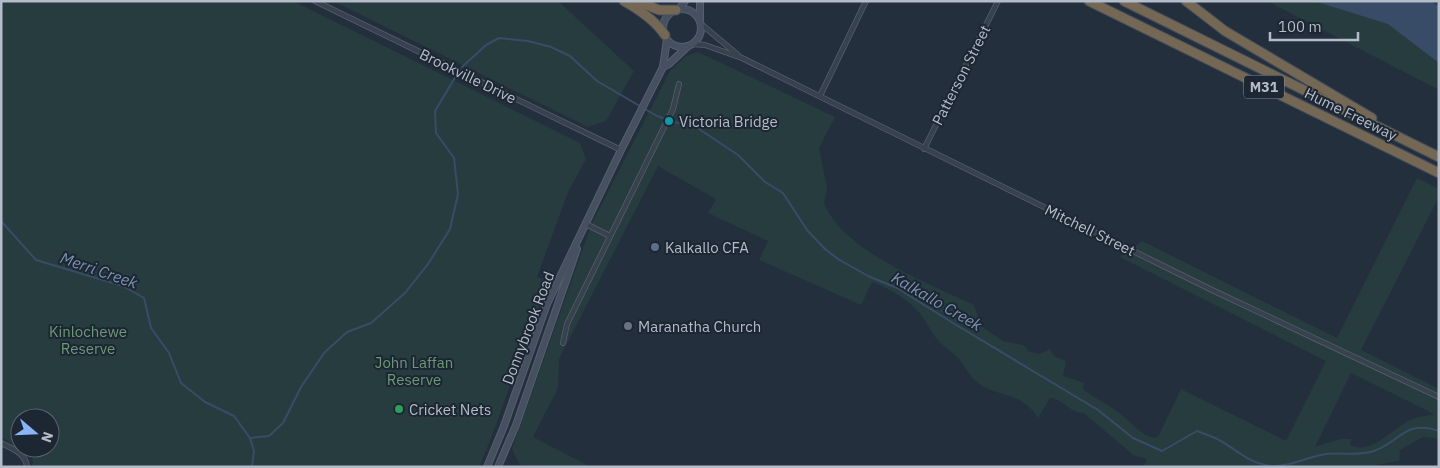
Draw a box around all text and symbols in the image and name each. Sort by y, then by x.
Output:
scale bar [1270,10,1358,42]
text: 100 m [1278,17,1322,36]
street label: Patterson Street [928,22,994,128]
street label: Brookville Drive [416,44,520,108]
road number: M31 [1244,75,1284,98]
street label: Hume Freeway [1302,83,1401,145]
place label: Victoria Bridge [679,112,778,131]
marker: Victoria Bridge [663,115,675,127]
street label: Mitchell Street [1042,200,1138,260]
place label: Kalkallo CFA [665,238,749,257]
marker: Kalkallo CFA [649,241,661,253]
water label: Merri Creek [58,247,141,293]
water label: Kalkallo Creek [888,267,986,335]
street label: Donnybrook Road [498,269,558,387]
place label: Maranatha Church [638,317,761,336]
marker: Maranatha Church [622,320,634,332]
park label: Kinlochewe Reserve [49,322,127,358]
park label: John Laffan Reserve [375,353,453,389]
place label: Cricket Nets [409,400,491,419]
marker: Cricket Nets [393,403,405,415]
north arrow [10,408,60,458]
text: N [37,430,57,445]

